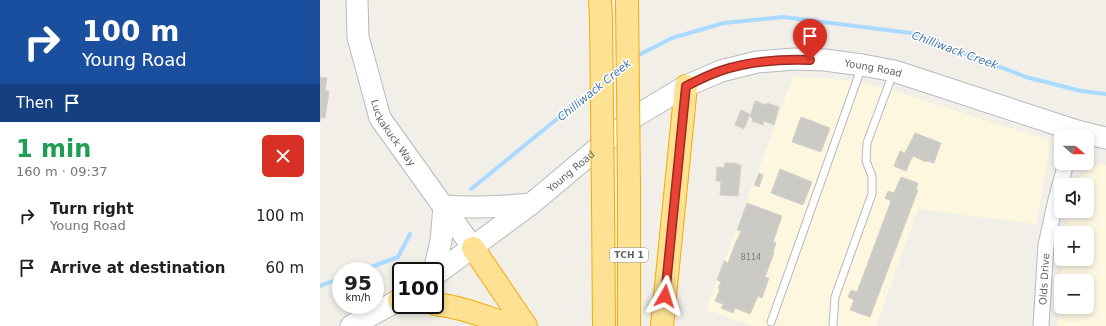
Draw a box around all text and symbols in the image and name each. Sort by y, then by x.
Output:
text: 100 m [82,15,179,48]
icon: right [16,16,68,68]
pin [793,19,827,60]
icon: arrive [799,25,821,47]
water label: Chilliwack Creek [910,29,1000,72]
text: Young Road [82,49,187,70]
water label: Chilliwack Creek [555,56,634,124]
street label: Young Road [843,58,903,79]
icon: arrive [61,92,83,114]
text: Then [16,94,53,112]
street label: Luckakuck Way [369,98,417,168]
north arrow [1054,130,1094,170]
map controls [1054,130,1094,314]
text: 1 min [16,135,91,163]
button: close [262,135,304,177]
street label: Young Road [544,148,597,195]
text: 160 m · 09:37 [16,164,107,179]
button: sound [1054,178,1094,218]
text: Turn right [50,200,134,218]
icon: right [16,205,38,227]
text: 100 m [256,207,304,225]
text: Young Road [50,218,126,233]
button: + [1054,226,1094,266]
road number: TCH 1 [610,248,648,262]
house number: 8114 [741,253,761,262]
street label: Olds Drive [1037,253,1051,305]
icon: arrive [16,257,38,279]
text: Arrive at destination [50,259,225,277]
text: 60 m [266,259,304,277]
speed limit sign: 100 [392,262,444,314]
text: 95 [344,271,372,295]
button: − [1054,274,1094,314]
position arrow [644,275,686,317]
text: km/h [345,292,371,303]

